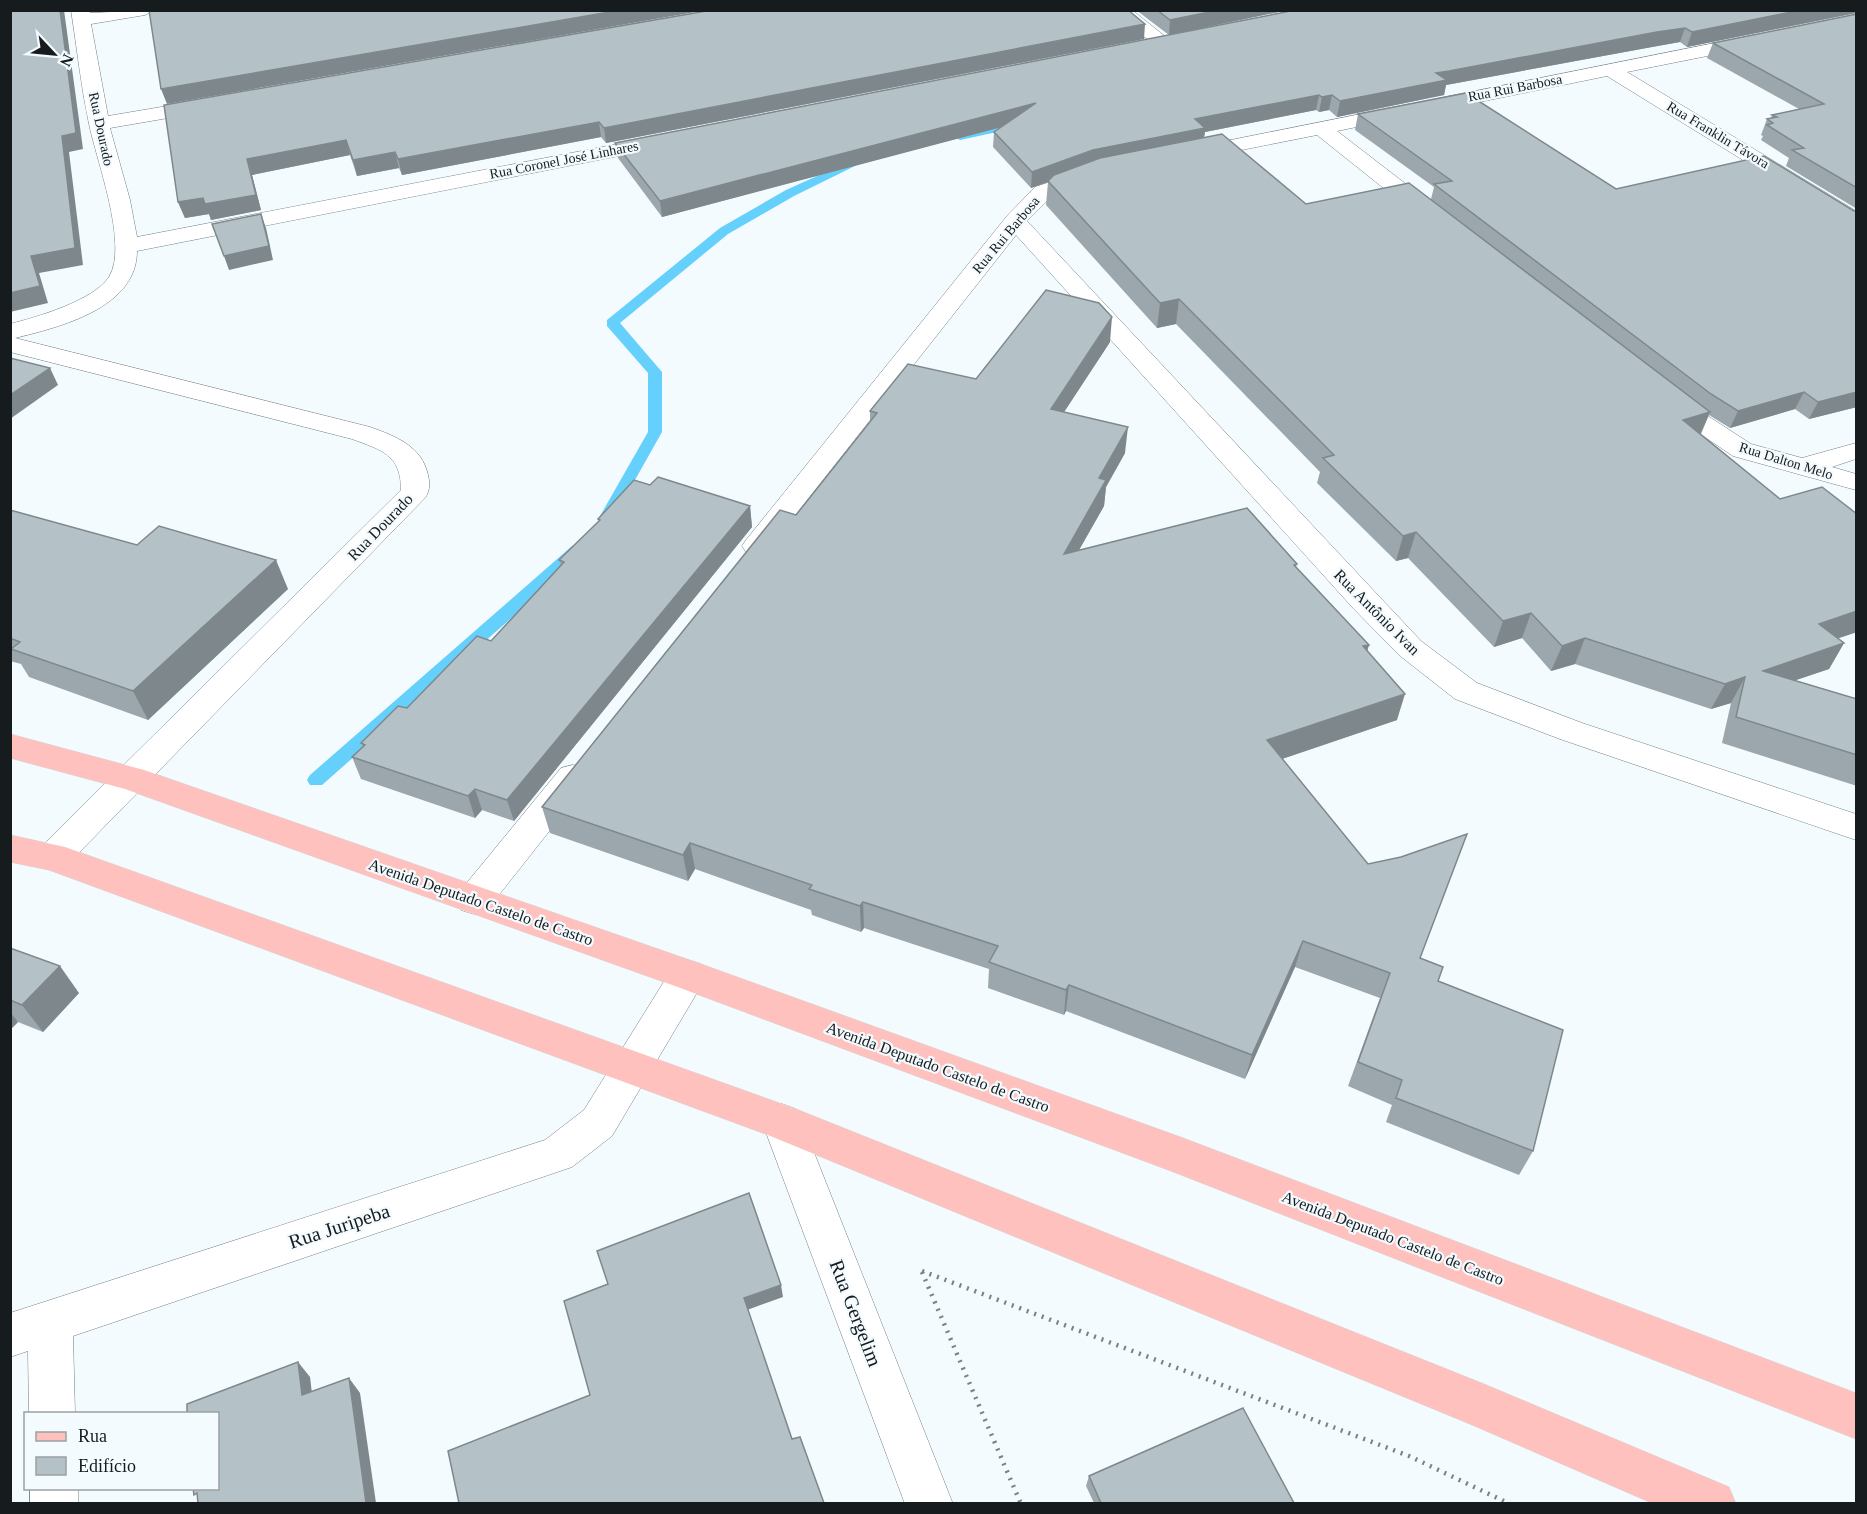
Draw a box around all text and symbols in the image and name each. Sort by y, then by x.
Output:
north arrow [24,24,84,84]
text: N [57,51,77,70]
street label: Rua Rui Barbosa [1467,71,1564,104]
street label: Rua Dourado [86,91,116,167]
street label: Rua Franklin Távora [1664,99,1772,172]
street label: Rua Coronel José Linhares [488,138,640,182]
street label: Rua Rui Barbosa [970,193,1043,276]
street label: Rua Dalton Melo [1737,440,1835,482]
street label: Rua Dourado [344,490,416,564]
street label: Rua Antônio Ivan [1331,566,1423,658]
street label: Avenida Deputado Castelo de Castro [366,856,595,949]
street label: Avenida Deputado Castelo de Castro [824,1019,1052,1116]
street label: Avenida Deputado Castelo de Castro [1279,1188,1506,1289]
street label: Rua Juripeba [286,1199,393,1254]
street label: Rua Gergelim [825,1257,887,1370]
legend [24,1412,219,1490]
text: Rua [78,1426,107,1446]
text: Edifício [78,1456,136,1476]

